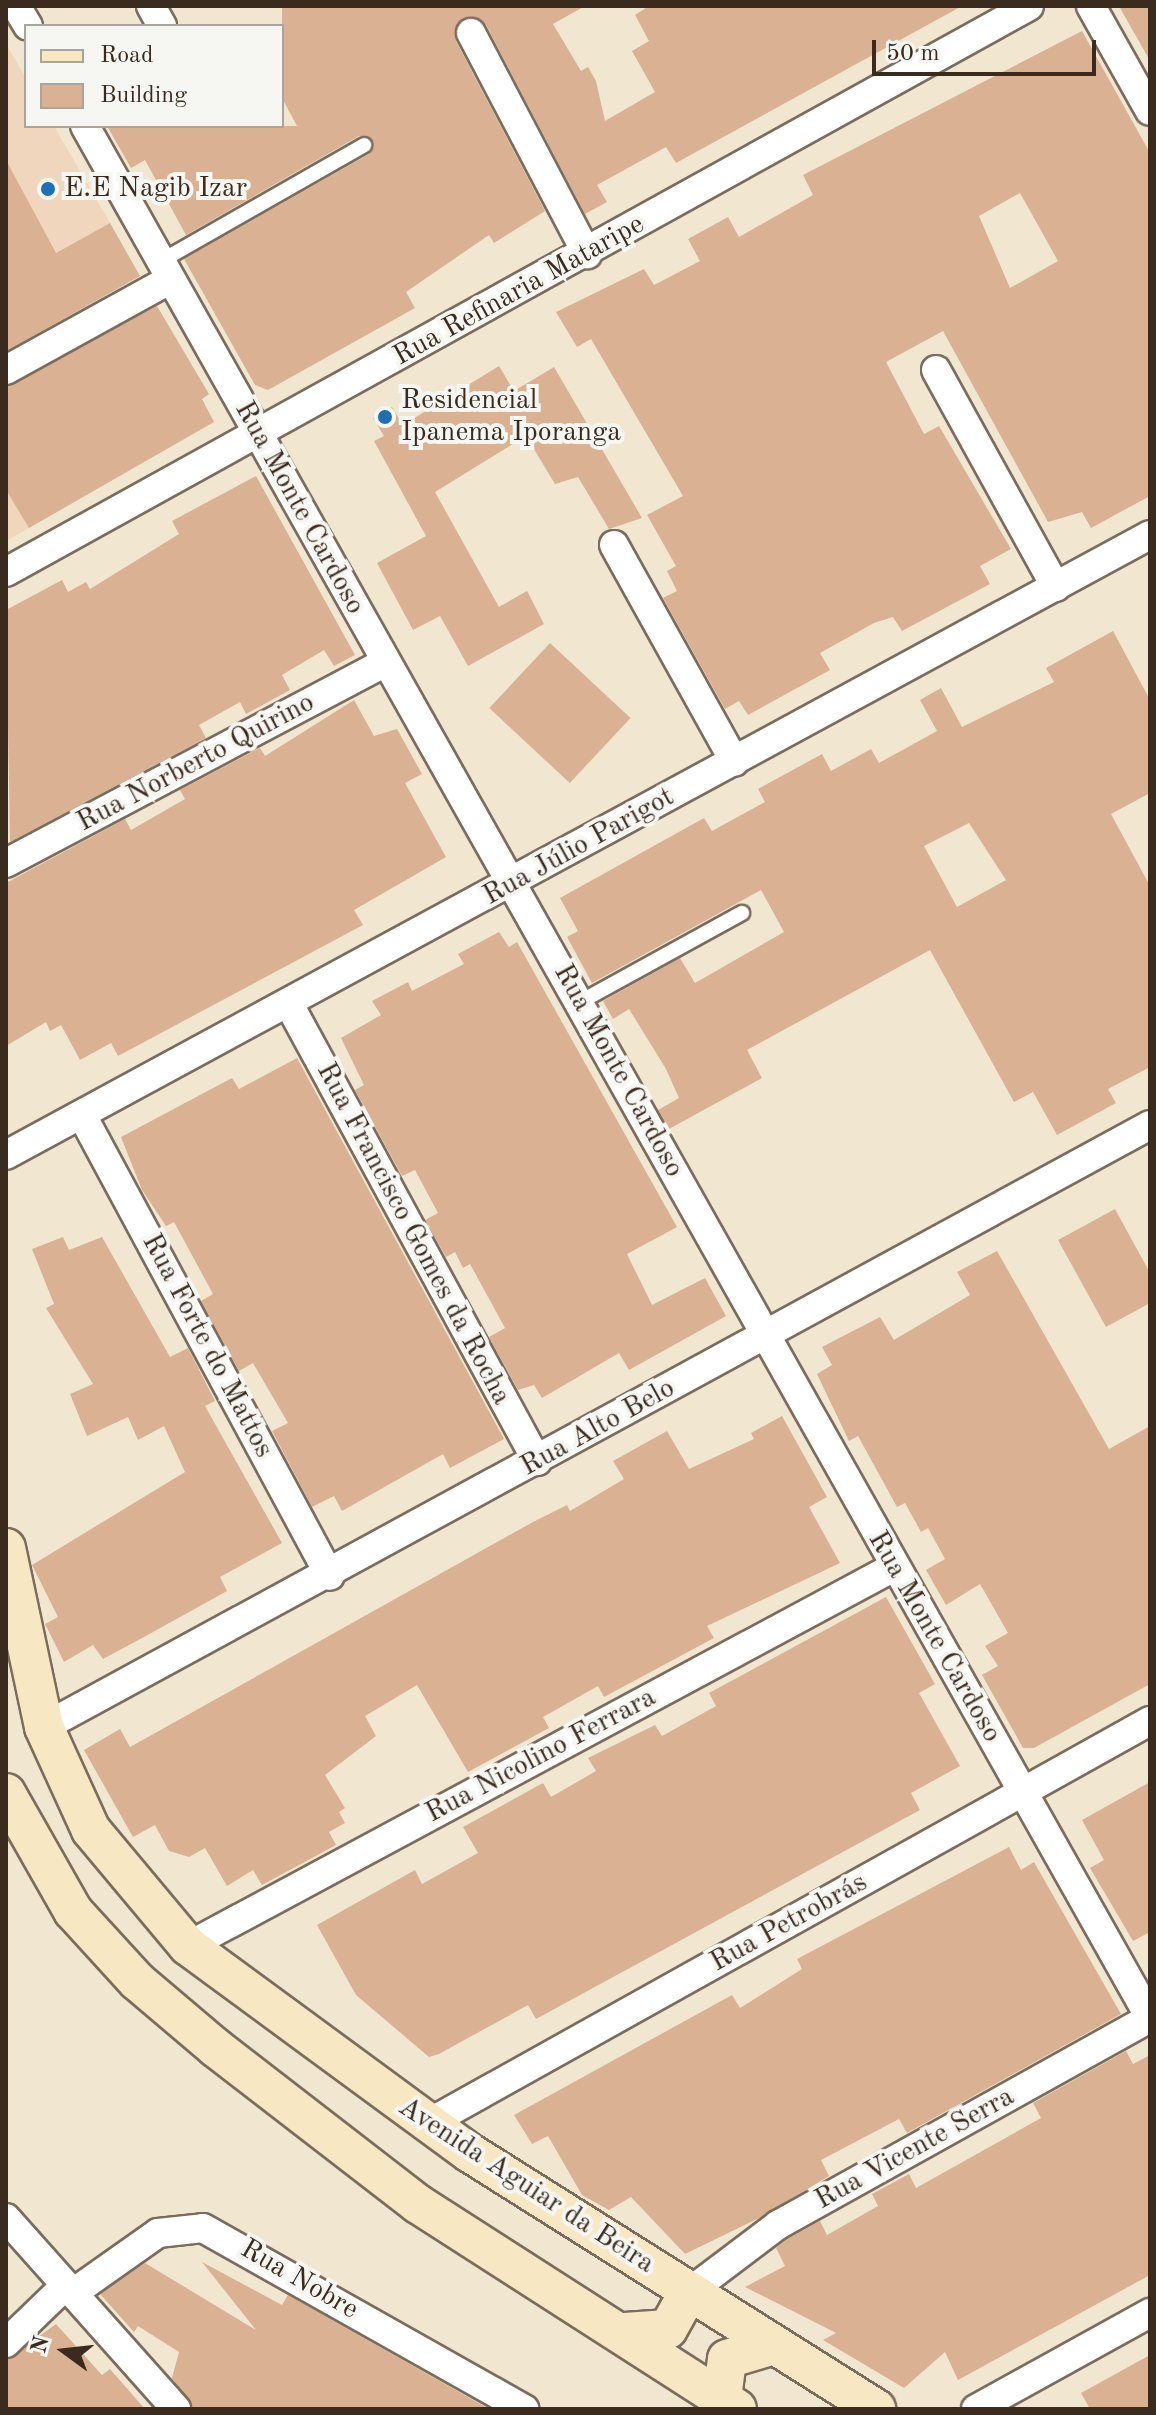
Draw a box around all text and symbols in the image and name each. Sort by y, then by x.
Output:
legend [24,24,284,128]
scale bar [876,24,1100,74]
text: 50 m [886,42,940,66]
text: Road [100,44,153,68]
text: Building [100,84,187,108]
place label: E.E Nagib Izar [64,172,247,206]
marker: E.E Nagib Izar [39,180,57,198]
street label: Rua Refinaria Mataripe [388,208,650,374]
place label: Residencial Ipanema Iporanga [401,384,621,450]
street label: Rua Monte Cardoso [227,396,371,620]
marker: Residencial Ipanema Iporanga [376,408,394,426]
street label: Rua Norberto Quirino [72,686,320,840]
street label: Rua Júlio Parigot [478,781,680,913]
street label: Rua Monte Cardoso [546,959,690,1183]
street label: Rua Francisco Gomes da Rocha [308,1057,518,1411]
street label: Rua Forte do Mattos [134,1228,280,1464]
street label: Rua Alto Belo [515,1372,681,1484]
street label: Rua Monte Cardoso [860,1525,1008,1749]
street label: Rua Nicolino Ferrara [420,1681,662,1831]
street label: Rua Petrobrás [705,1866,873,1980]
street label: Rua Vicente Serra [810,2080,1020,2218]
street label: Avenida Aguiar da Beira [392,2091,660,2281]
street label: Rua Nobre [234,2233,364,2327]
north arrow [24,2311,104,2391]
text: N [28,2334,54,2356]

